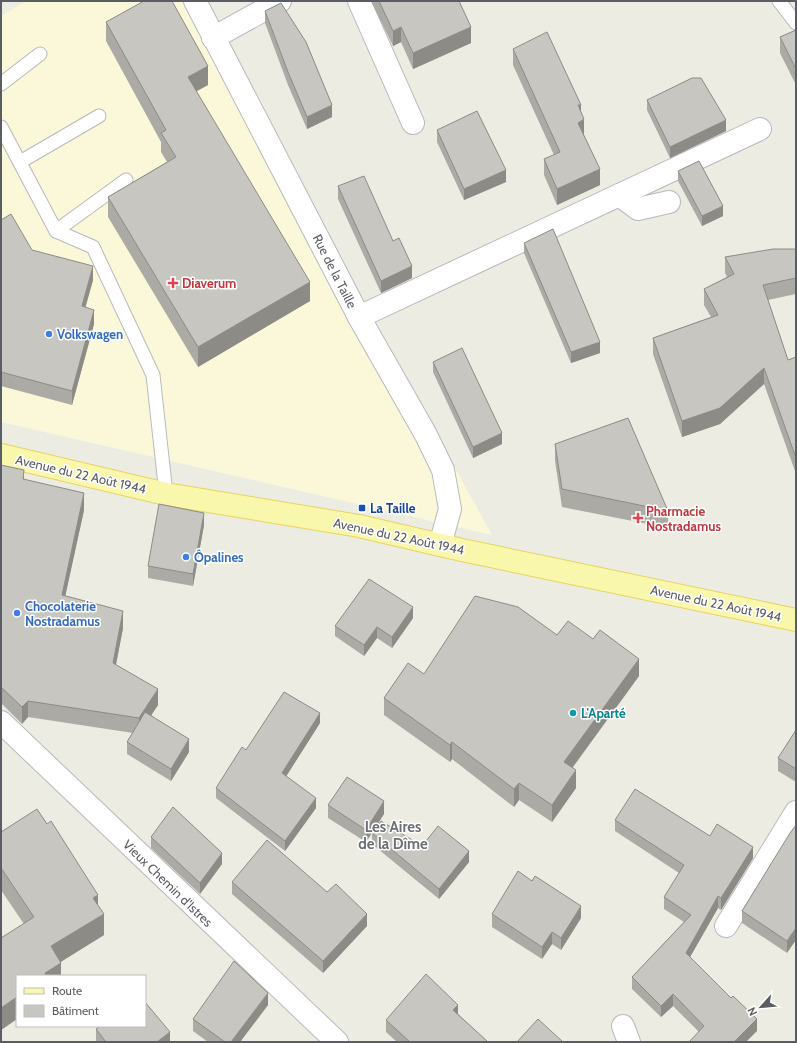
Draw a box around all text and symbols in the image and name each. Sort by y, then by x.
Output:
street label: Rue de la Taille [309,231,361,311]
place label: Diaverum [182,275,236,291]
marker: Diaverum [167,277,179,289]
place label: Volkswagen [57,326,123,342]
marker: Volkswagen [44,329,54,339]
street label: Avenue du 22 Août 1944 [14,451,148,497]
place label: La Taille [370,500,416,516]
marker: La Taille [357,503,367,513]
place label: Pharmacie Nostradamus [646,503,721,534]
marker: Pharmacie Nostradamus [633,513,643,523]
street label: Avenue du 22 Août 1944 [332,514,466,558]
place label: Ôpalines [194,549,244,565]
marker: Ôpalines [181,552,191,562]
street label: Avenue du 22 Août 1944 [649,581,783,625]
place label: Chocolaterie Nostradamus [25,598,100,629]
marker: Chocolaterie Nostradamus [12,608,22,618]
place label: L'Aparté [581,705,626,721]
marker: L'Aparté [568,708,578,718]
district label: Les Aires de la Dîme [358,818,428,853]
street label: Vieux Chemin d'Istres [120,836,217,930]
legend [16,975,146,1027]
text: Route [52,983,82,998]
north arrow [741,987,781,1027]
text: Bâtiment [52,1003,99,1018]
text: N [744,1005,760,1018]

